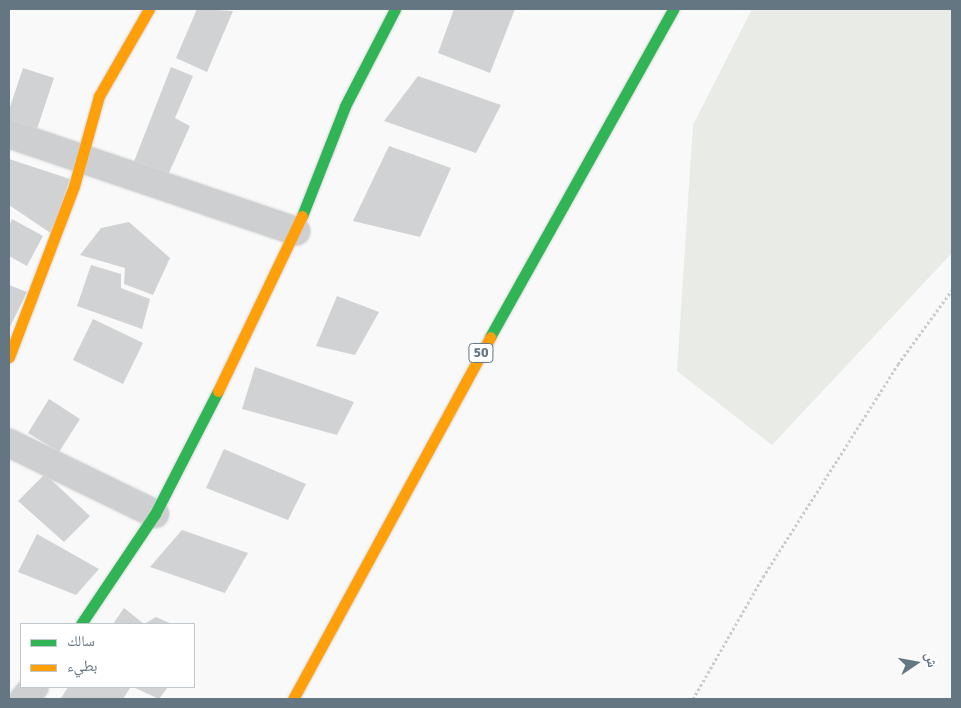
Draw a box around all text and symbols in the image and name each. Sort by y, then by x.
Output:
road number: 50 [467,342,495,364]
legend [20,623,195,688]
text: سالك [67,632,95,650]
north arrow [891,638,941,688]
text: ش [921,651,941,669]
text: بطيء [67,657,97,675]

